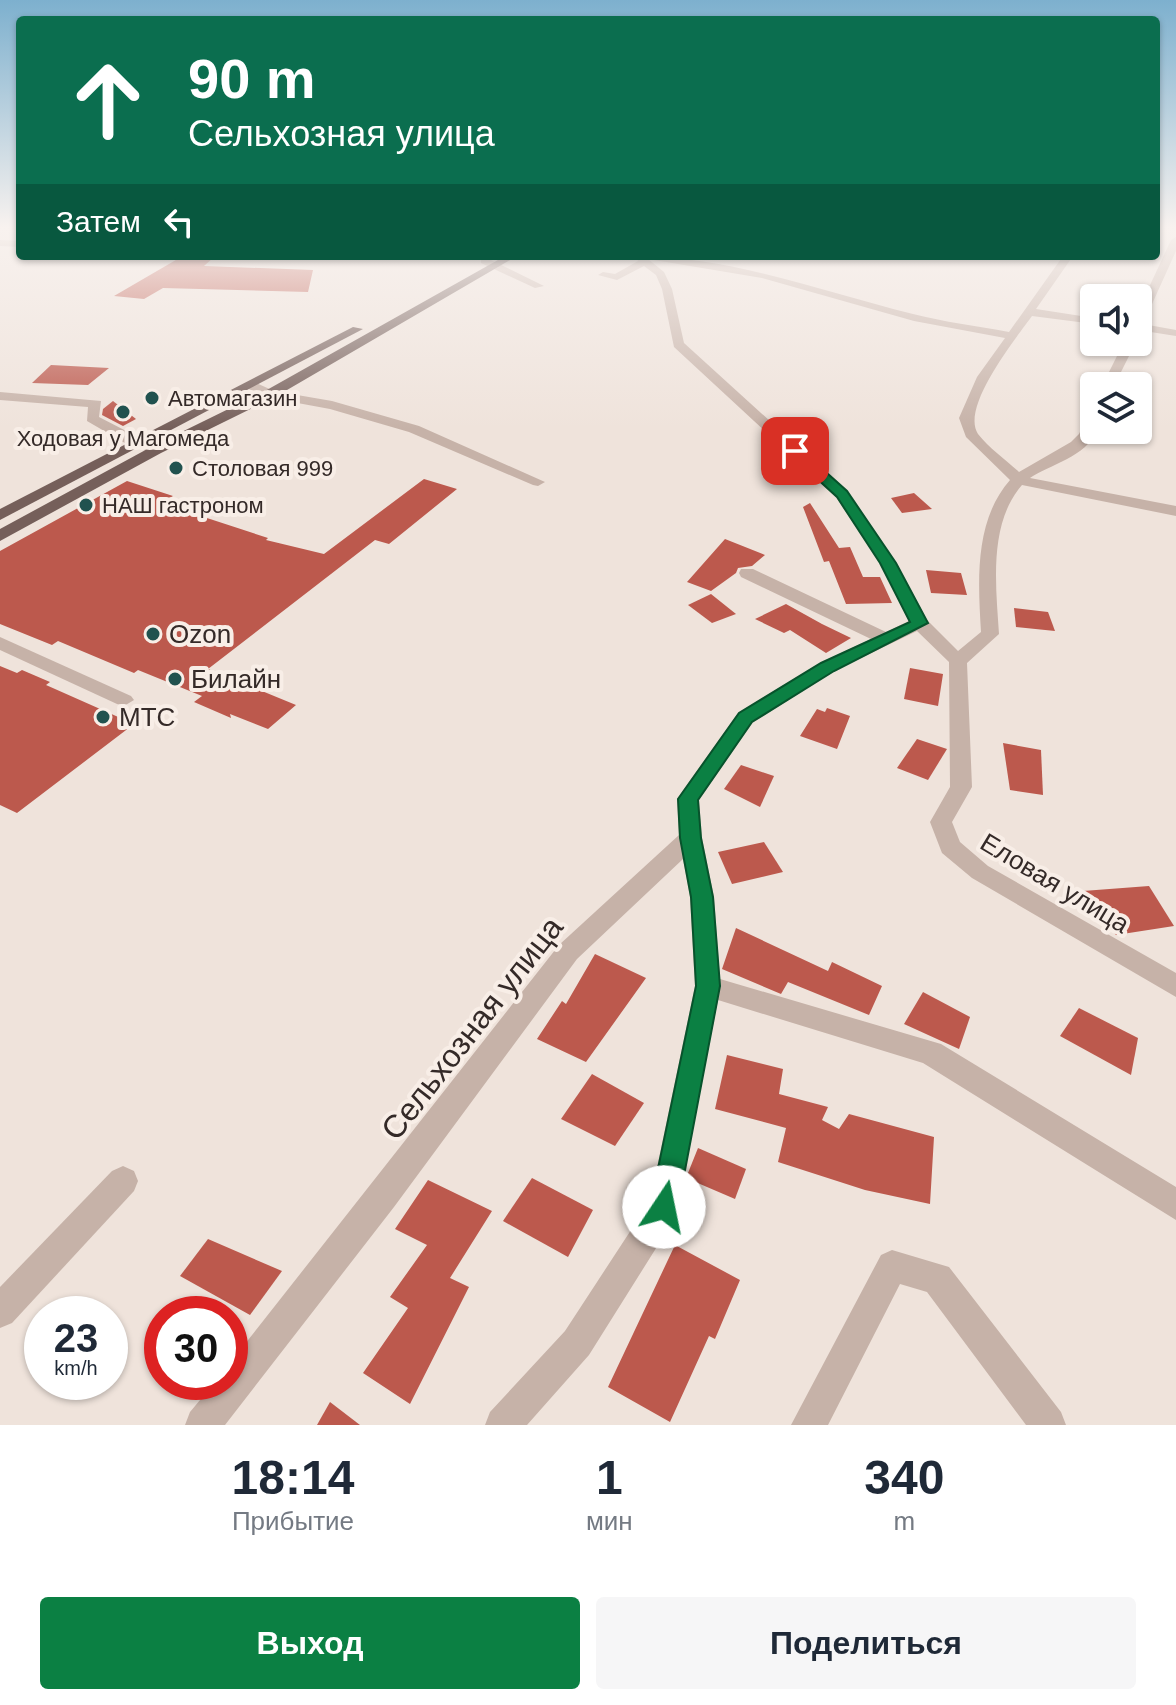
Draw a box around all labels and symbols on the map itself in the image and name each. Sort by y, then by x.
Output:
place label: Автомагазин [168,386,297,411]
marker: Автомагазин [143,389,161,407]
marker: Ходовая у Магомеда [114,403,132,421]
pin [761,417,829,485]
place label: Ходовая у Магомеда [17,426,230,451]
place label: Столовая 999 [192,456,333,481]
marker: Столовая 999 [167,459,185,477]
place label: НАШ гастроном [102,493,264,518]
marker: НАШ гастроном [77,496,95,514]
place label: Ozon [169,619,231,649]
marker: Ozon [144,625,162,643]
place label: Билайн [191,664,281,694]
marker: Билайн [166,670,184,688]
place label: МТС [119,702,175,732]
marker: МТС [94,708,112,726]
street label: Еловая улица [975,827,1135,939]
street label: Сельхозная улица [374,909,570,1146]
position arrow [622,1165,706,1249]
speed limit sign: 30 [144,1296,248,1400]

